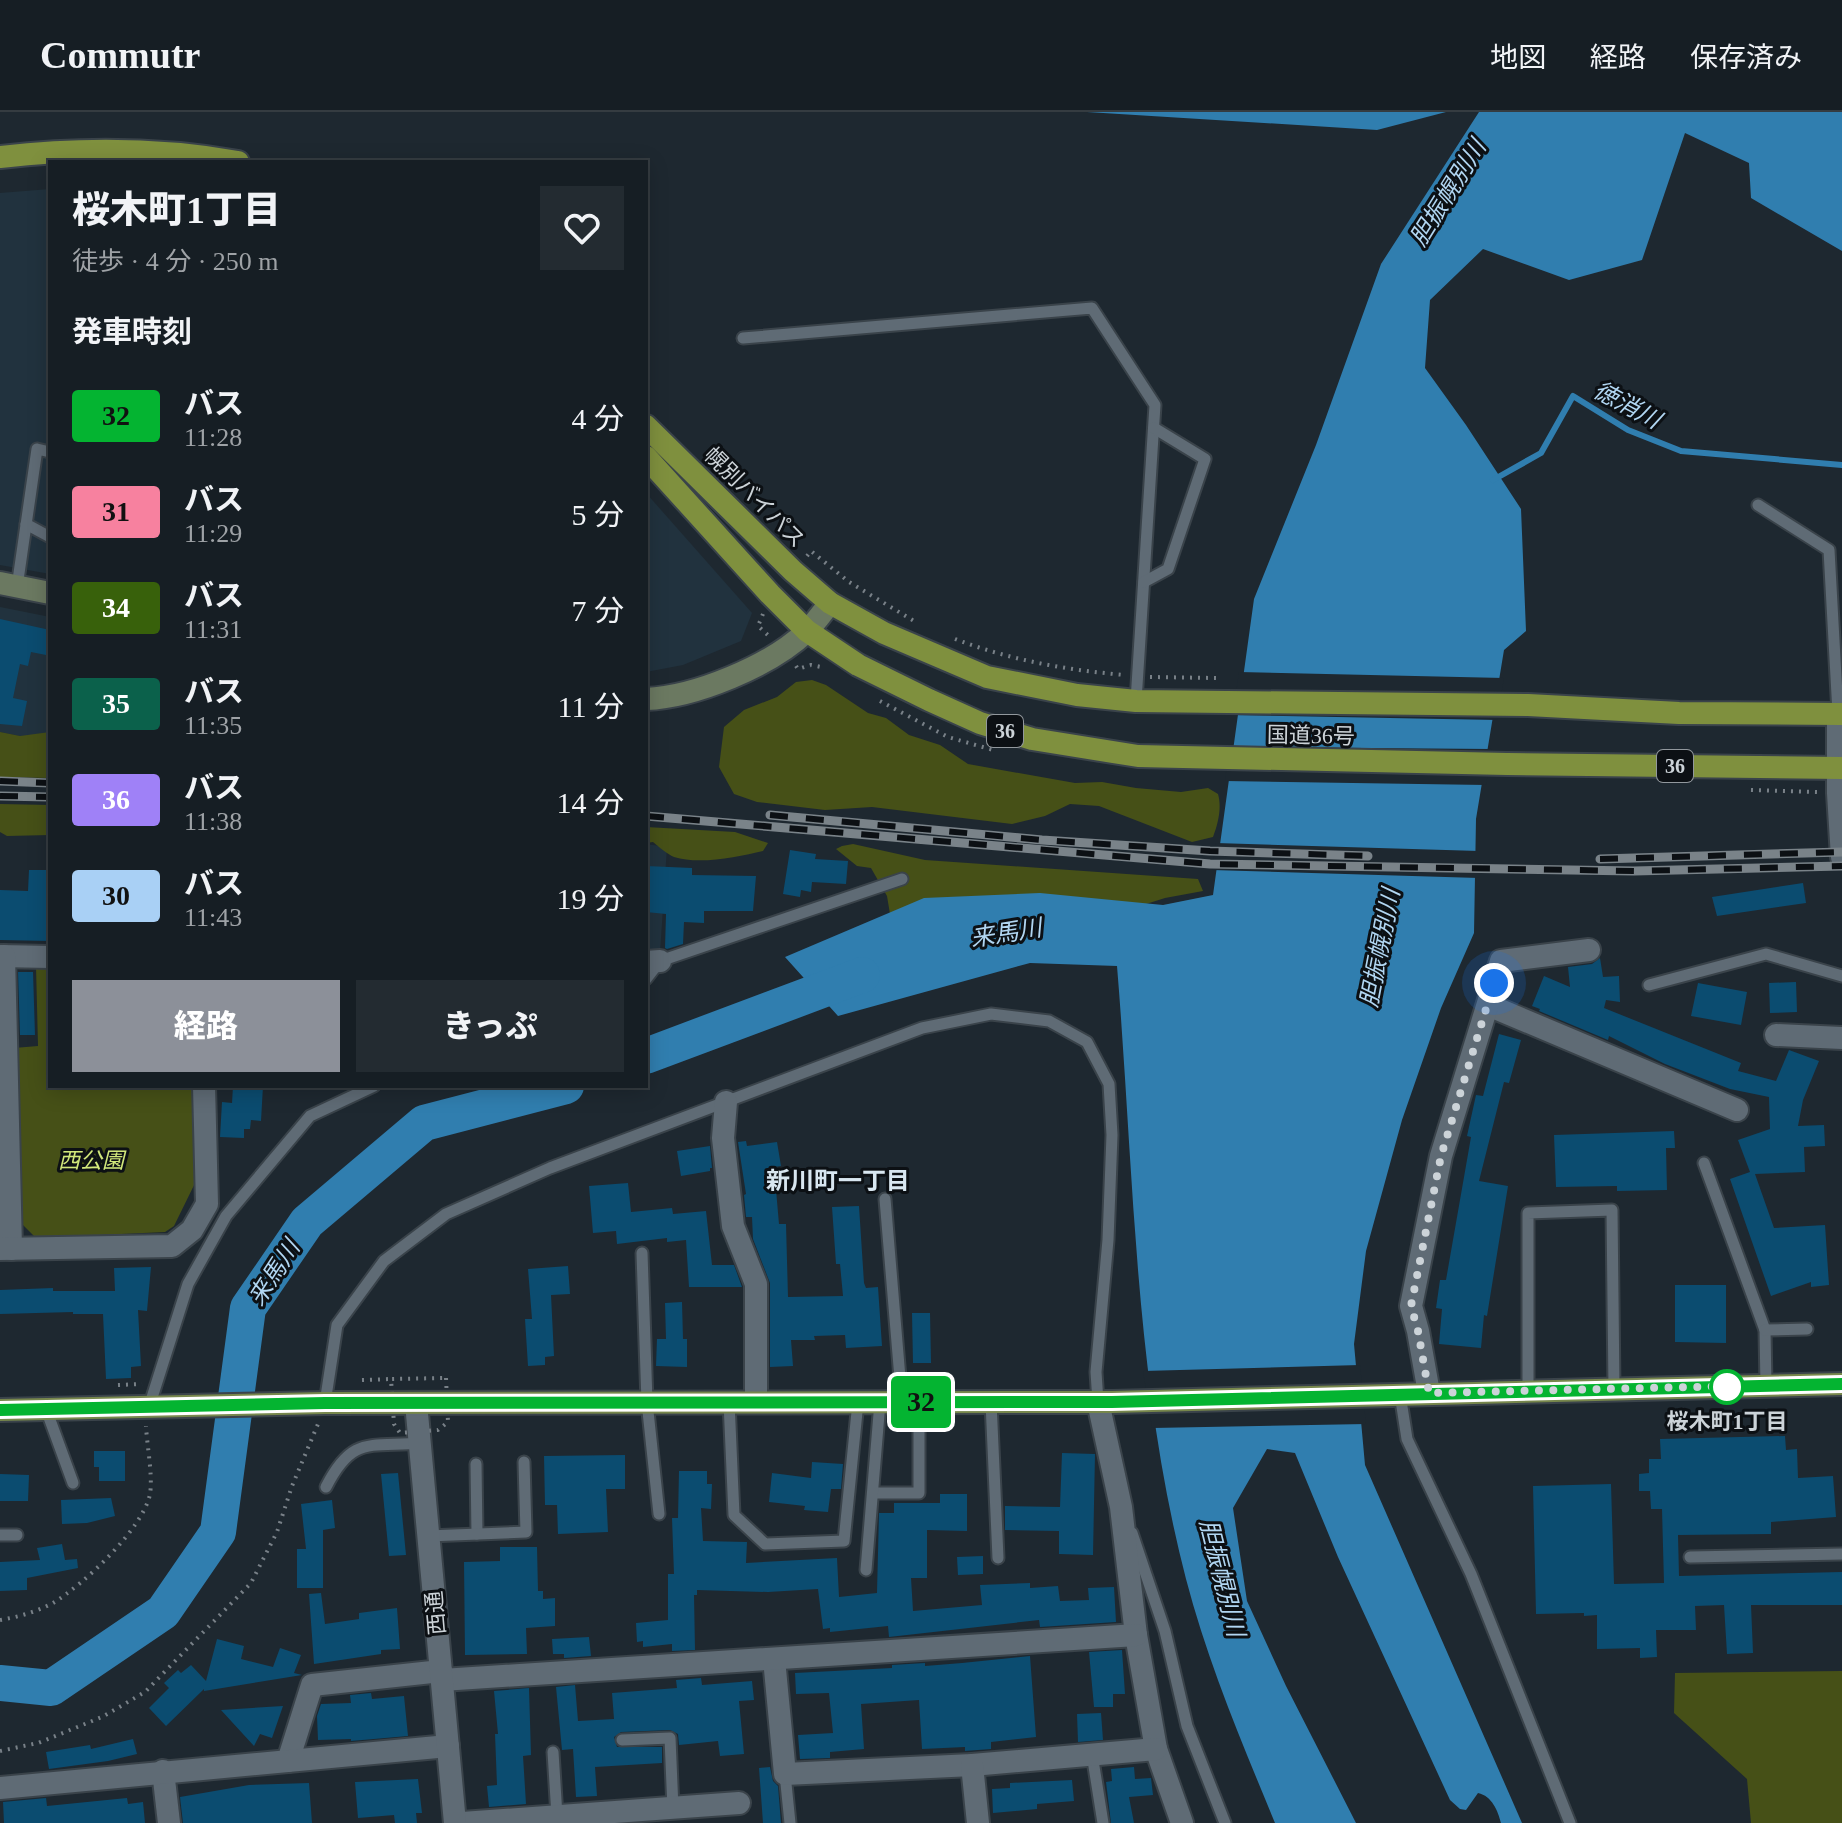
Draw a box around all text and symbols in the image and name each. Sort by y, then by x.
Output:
text: Commutr [40,34,200,76]
text: 地図 [1490,42,1546,73]
text: 経路 [1590,42,1646,73]
text: 保存済み [1690,42,1802,73]
water label: 胆振幌別川 [1405,133,1492,251]
button: heart [540,186,624,270]
text: 桜木町1丁目 [72,189,281,231]
text: 徒歩 · 4 分 · 250 m [72,247,279,276]
text: 発車時刻 [72,315,192,348]
water label: 徳消川 [1589,377,1668,435]
text: バス [184,387,244,420]
text: 32 [102,400,130,431]
text: 4 分 [572,402,624,435]
text: 11:28 [184,423,242,452]
street label: 幌別バイパス [699,442,810,553]
text: バス [184,483,244,516]
text: 31 [102,496,130,527]
text: 5 分 [572,498,624,531]
text: 11:29 [184,519,242,548]
text: バス [184,579,244,612]
text: 34 [102,592,130,623]
text: 7 分 [572,594,624,627]
text: 11:31 [184,615,242,644]
text: バス [184,675,244,708]
text: 35 [102,688,130,719]
text: 11 分 [558,690,624,723]
text: 11:35 [184,711,242,740]
road number: 36 [987,715,1023,747]
street label: 国道36号 [1267,722,1355,749]
road number: 36 [1657,750,1693,782]
text: バス [184,771,244,804]
text: 36 [102,784,130,815]
text: 14 分 [557,786,624,819]
text: 11:38 [184,807,242,836]
text: バス [184,867,244,900]
text: 30 [102,880,130,911]
text: 19 分 [557,882,624,915]
water label: 胆振幌別川 [1356,884,1405,1009]
text: 11:43 [184,903,242,932]
water label: 来馬川 [968,914,1047,951]
your location [1474,963,1514,1003]
button: 経路 [72,980,340,1072]
button: きっぷ [356,980,624,1072]
park label: 西公園 [58,1148,127,1173]
district label: 新川町一丁目 [766,1168,910,1194]
water label: 来馬川 [243,1233,306,1310]
marker: 桜木町1丁目 [1710,1370,1744,1404]
line badge: 32 [885,1376,957,1428]
text: 32 [907,1386,935,1417]
place label: 桜木町1丁目 [1666,1409,1788,1434]
water label: 胆振幌別川 [1195,1517,1250,1642]
street label: 西通 [421,1590,450,1636]

